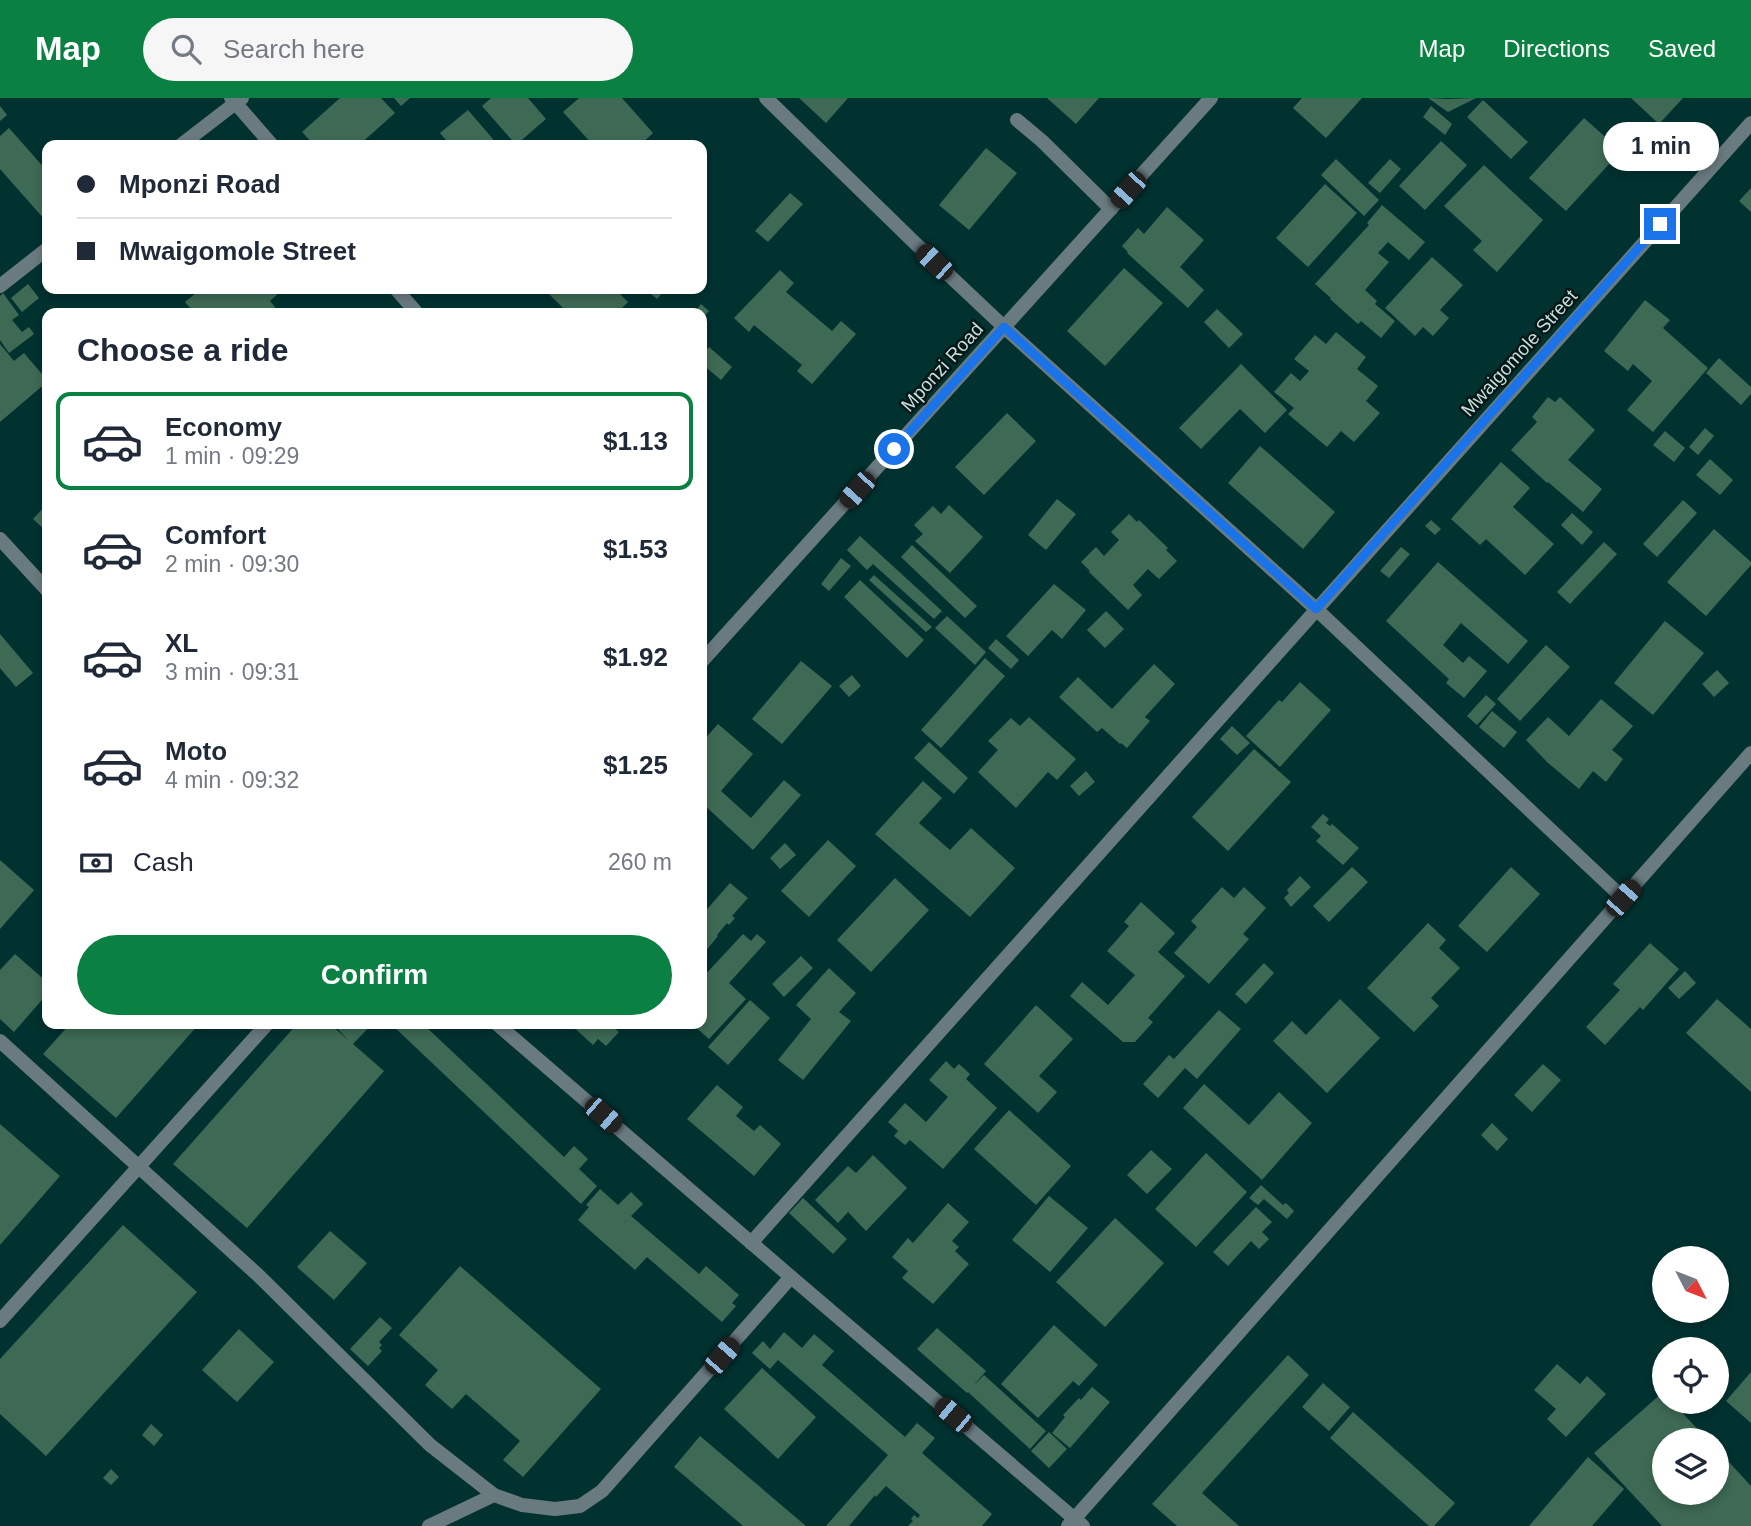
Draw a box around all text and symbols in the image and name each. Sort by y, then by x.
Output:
search box [143,18,633,81]
text: Map [35,30,101,67]
icon: search [167,30,205,68]
text: Search here [223,34,365,64]
text: Map [1419,35,1465,62]
text: Directions [1503,35,1610,62]
text: Saved [1648,35,1716,62]
callout: 1 min [1602,122,1718,172]
text: 1 min [1631,133,1691,159]
car [1107,167,1150,213]
text: Mponzi Road [119,169,281,199]
route end [1644,208,1676,240]
text: Mwaigomole Street [119,236,356,266]
car [912,240,957,284]
street label: Mwaigomole Street [1457,285,1582,420]
street label: Mponzi Road [897,318,987,416]
text: Choose a ride [77,332,289,368]
icon: car [81,410,144,473]
text: Economy [165,412,282,442]
text: $1.13 [603,426,668,456]
route start [878,433,910,465]
text: 1 min · 09:29 [165,443,299,469]
car [836,467,879,513]
icon: car [81,518,144,581]
text: Comfort [165,520,266,550]
text: $1.53 [603,534,668,564]
text: 2 min · 09:30 [165,551,299,577]
icon: car [81,626,144,689]
text: XL [165,628,198,658]
text: $1.92 [603,642,668,672]
text: 3 min · 09:31 [165,659,299,685]
icon: car [81,734,144,797]
text: Moto [165,736,227,766]
text: $1.25 [603,750,668,780]
text: 4 min · 09:32 [165,767,299,793]
icon: cash [77,844,115,882]
text: Cash [133,847,194,877]
text: 260 m [608,849,672,875]
car [1602,875,1645,921]
button: Confirm [77,935,672,1015]
car [581,1093,626,1137]
north arrow [1652,1246,1729,1323]
map controls [1652,1246,1729,1505]
car [701,1333,744,1379]
button: locate [1652,1337,1729,1414]
car [931,1393,976,1437]
button: layers [1652,1428,1729,1505]

